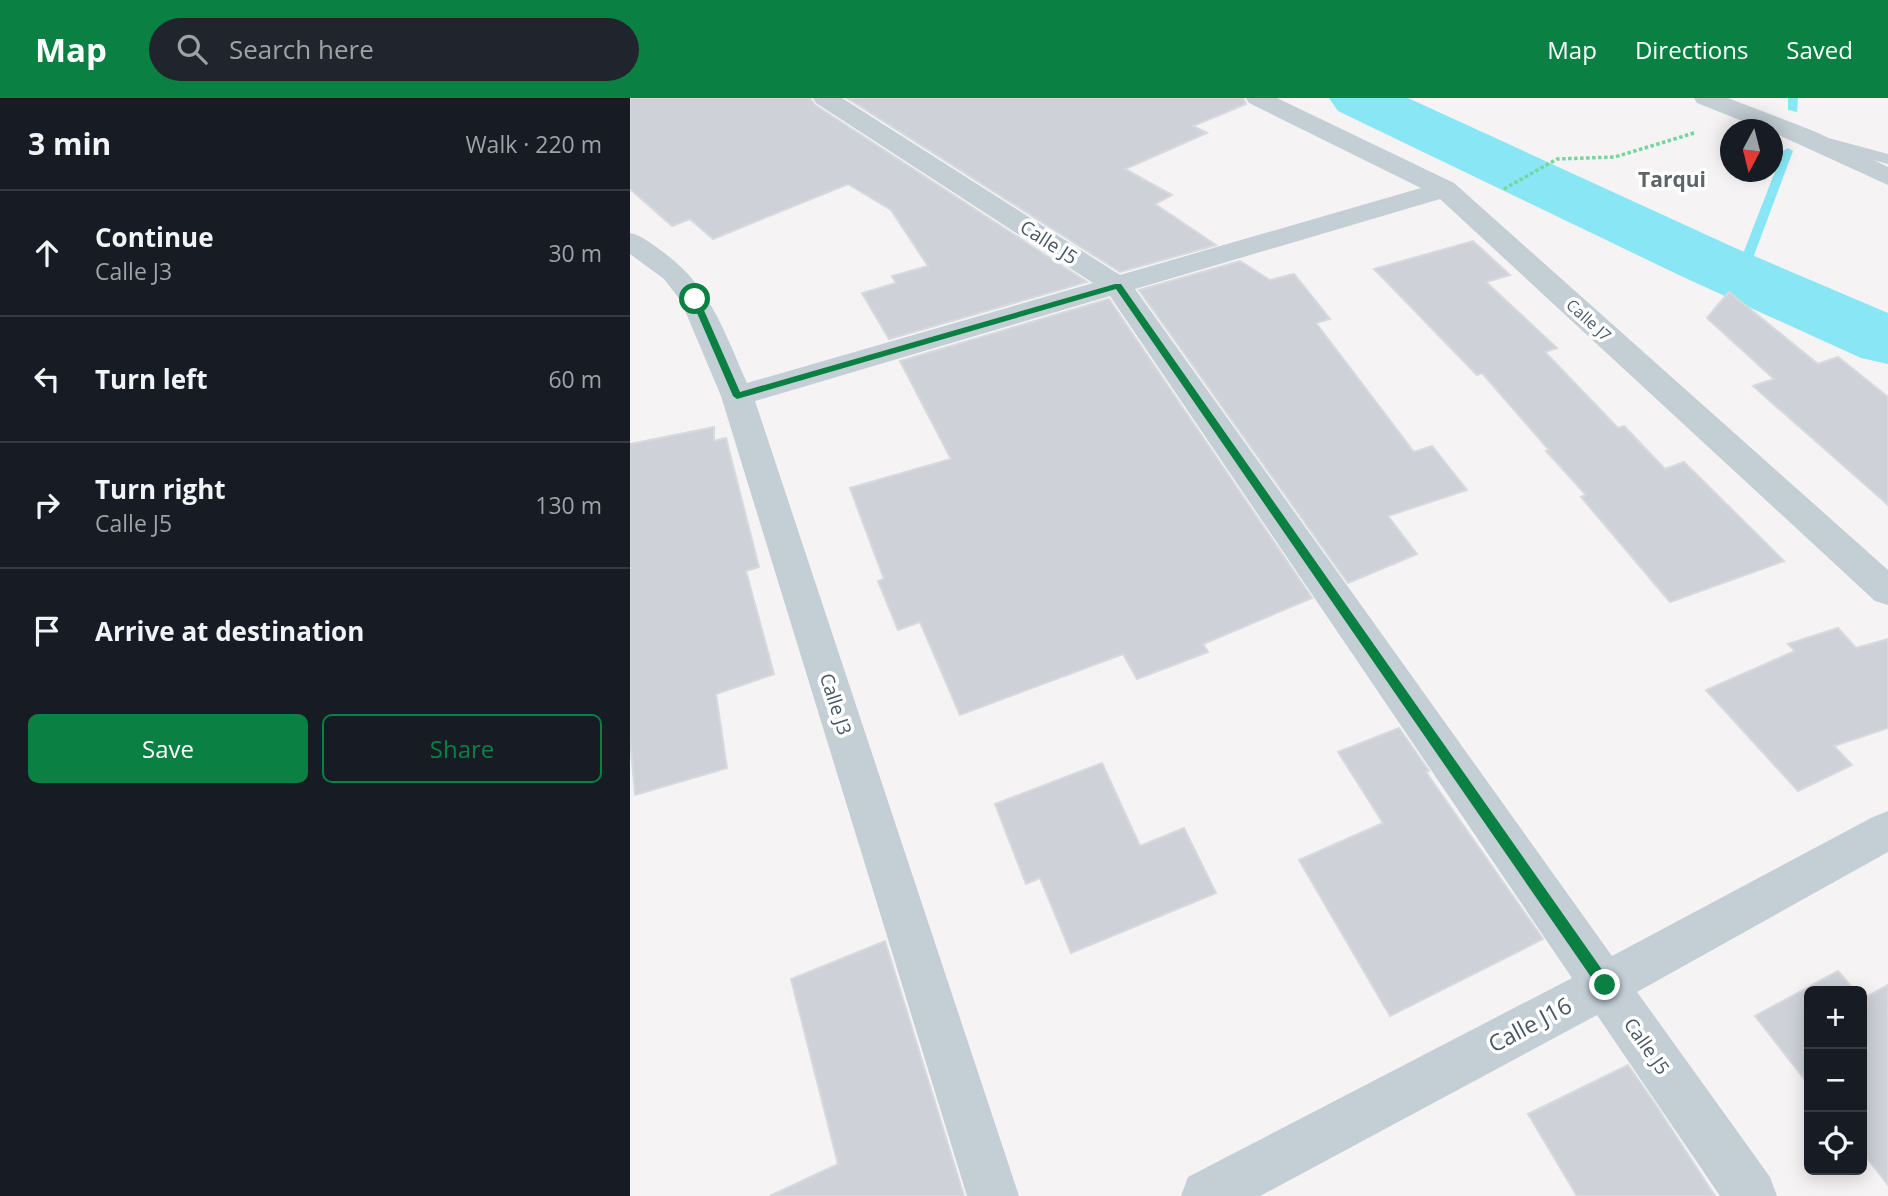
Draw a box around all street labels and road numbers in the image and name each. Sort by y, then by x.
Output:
street label: Calle J5 [1015,214,1083,270]
street label: Calle J7 [1562,294,1616,346]
street label: Calle J3 [814,670,858,738]
street label: Calle J16 [1482,989,1577,1059]
street label: Calle J5 [1618,1012,1676,1080]

